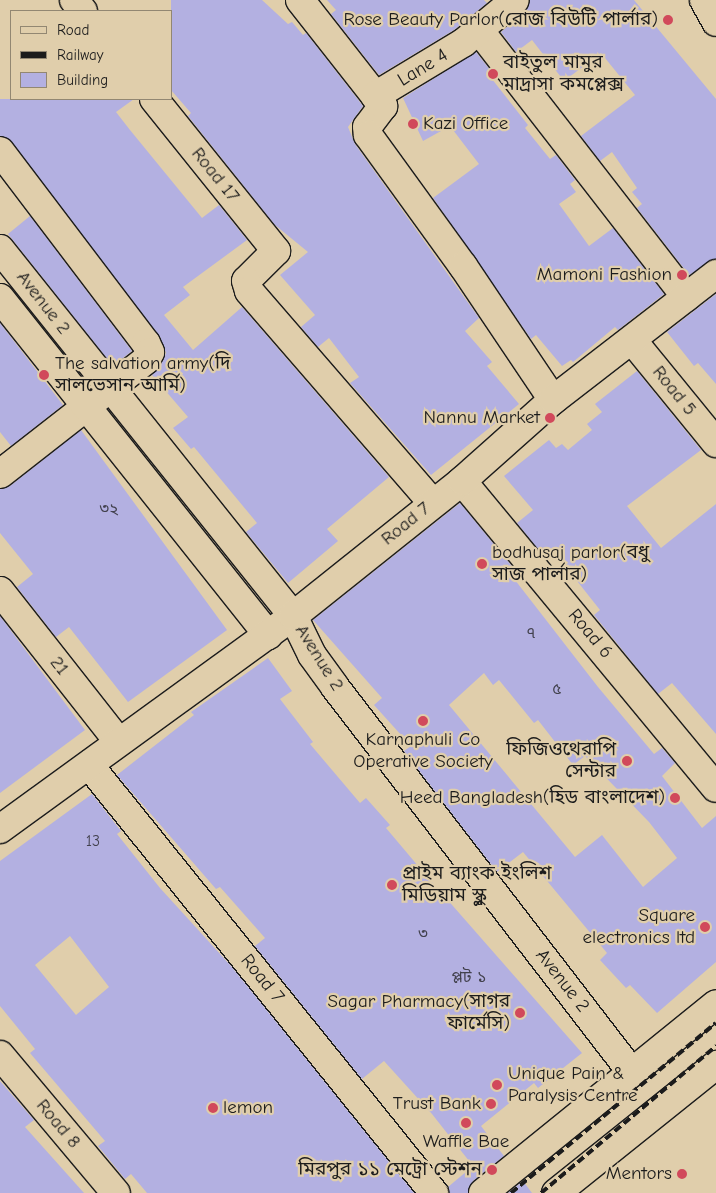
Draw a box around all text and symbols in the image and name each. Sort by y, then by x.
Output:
place label: Rose Beauty Parlor(রোজ বিউটি পার্লার) [344,9,658,31]
legend [10,10,172,100]
marker: Rose Beauty Parlor(রোজ বিউটি পার্লার) [662,14,674,26]
text: Road [57,21,89,39]
street label: Lane 4 [394,44,452,92]
text: Railway [57,46,103,64]
place label: বাইতুল মামুর মাদ্রাসা কমপ্লেক্স [503,52,624,96]
marker: বাইতুল মামুর মাদ্রাসা কমপ্লেক্স [487,68,499,80]
text: Building [57,71,108,89]
place label: Kazi Office [423,113,508,135]
marker: Kazi Office [407,118,419,130]
street label: Road 17 [186,143,244,207]
place label: Mamoni Fashion [537,264,672,286]
street label: Avenue 2 [11,267,75,339]
marker: Mamoni Fashion [676,269,688,281]
place label: The salvation army(দি সালভেসান আর্মি) [55,353,230,397]
street label: Road 5 [647,361,701,421]
marker: The salvation army(দি সালভেসান আর্মি) [37,368,51,382]
place label: Nannu Market [424,407,540,429]
marker: Nannu Market [544,412,556,424]
street label: Road 7 [377,497,435,551]
house number: ৩২ [100,499,118,519]
place label: bodhusaj parlor(বধু সাজ পার্লার) [492,542,649,586]
marker: bodhusaj parlor(বধু সাজ পার্লার) [476,558,488,570]
street label: Road 6 [563,605,617,663]
street label: Avenue 2 [290,621,348,695]
house number: ৭ [526,623,536,643]
street label: 21 [45,652,73,680]
house number: ৫ [552,679,562,699]
marker: Karnaphuli Co Operative Society [417,715,429,727]
place label: Karnaphuli Co Operative Society [353,729,493,773]
place label: ফিজিওথেরাপি সেন্টার [506,739,616,783]
marker: ফিজিওথেরাপি সেন্টার [620,754,634,768]
place label: Heed Bangladesh(হিড বাংলাদেশ) [400,787,665,809]
marker: Heed Bangladesh(হিড বাংলাদেশ) [669,792,681,804]
house number: 13 [86,831,100,851]
place label: প্রাইম ব্যাংক ইংলিশ মিডিয়াম স্কুল [402,863,552,907]
marker: প্রাইম ব্যাংক ইংলিশ মিডিয়াম স্কুল [386,879,398,891]
place label: Square electronics ltd [583,905,695,949]
marker: Square electronics ltd [699,921,711,933]
house number: ৩ [418,924,428,944]
street label: Avenue 2 [530,945,594,1017]
street label: Road 7 [235,950,289,1008]
house number: প্লট ১ [452,967,486,987]
place label: Sagar Pharmacy(সাগর ফার্মেসি) [328,991,510,1035]
marker: Sagar Pharmacy(সাগর ফার্মেসি) [514,1007,526,1019]
place label: Unique Pain & Paralysis Centre [508,1063,638,1107]
marker: Unique Pain & Paralysis Centre [490,1078,504,1092]
place label: Trust Bank [393,1093,481,1115]
street label: Road 8 [31,1095,85,1153]
place label: lemon [223,1097,273,1119]
marker: Trust Bank [485,1098,497,1110]
marker: lemon [207,1102,219,1114]
marker: Waffle Bae [460,1117,472,1129]
place label: Waffle Bae [423,1131,509,1153]
place label: মিরপুর ১১ মেট্রো স্টেশন [298,1159,482,1181]
place label: Mentors [606,1163,672,1185]
marker: মিরপুর ১১ মেট্রো স্টেশন [486,1164,498,1176]
marker: Mentors [676,1168,688,1180]

